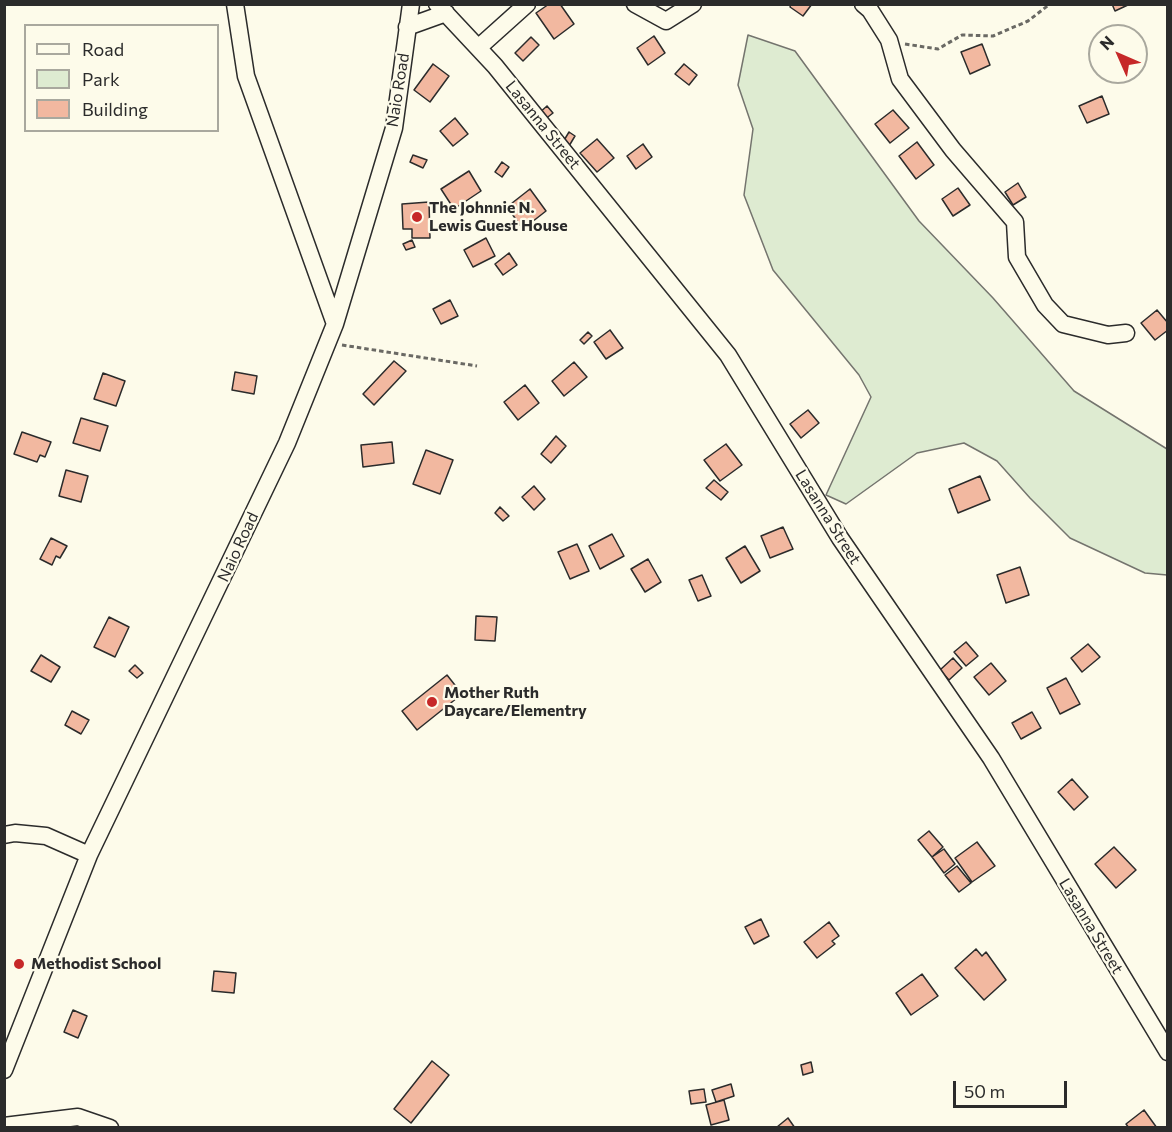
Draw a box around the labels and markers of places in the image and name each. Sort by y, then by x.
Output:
place label: The Johnnie N. Lewis Guest House [429,198,568,236]
marker: The Johnnie N. Lewis Guest House [410,210,424,224]
place label: Mother Ruth Daycare/Elementry [444,683,587,721]
marker: Mother Ruth Daycare/Elementry [425,695,439,709]
place label: Methodist School [31,954,161,974]
marker: Methodist School [12,957,26,971]

